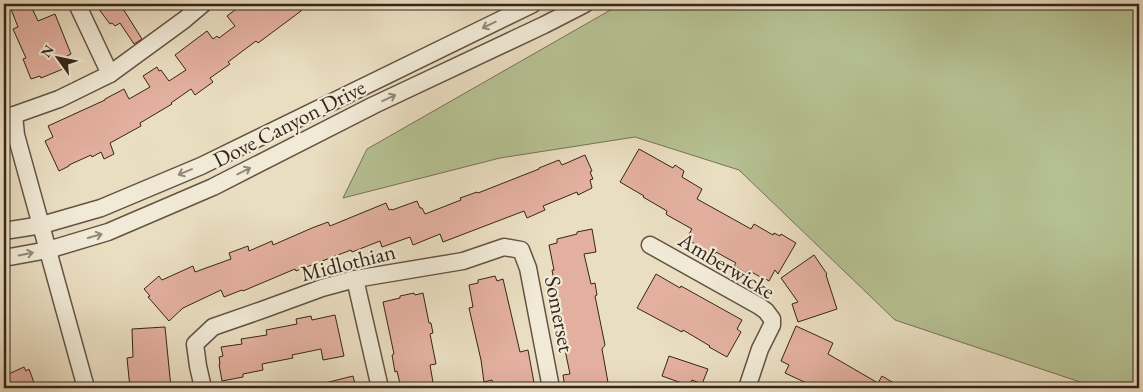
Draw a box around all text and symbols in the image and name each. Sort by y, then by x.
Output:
one-way arrow [482,21,497,30]
north arrow [32,32,82,82]
text: N [36,41,58,61]
street label: Dove Canyon Drive [208,72,371,174]
one-way arrow [381,93,396,102]
one-way arrow [236,166,251,175]
one-way arrow [178,168,193,178]
street label: Amberwicke [672,225,781,306]
one-way arrow [87,230,103,240]
street label: Midlothian [298,237,399,288]
one-way arrow [18,249,34,259]
street label: Somerset [538,274,581,355]

